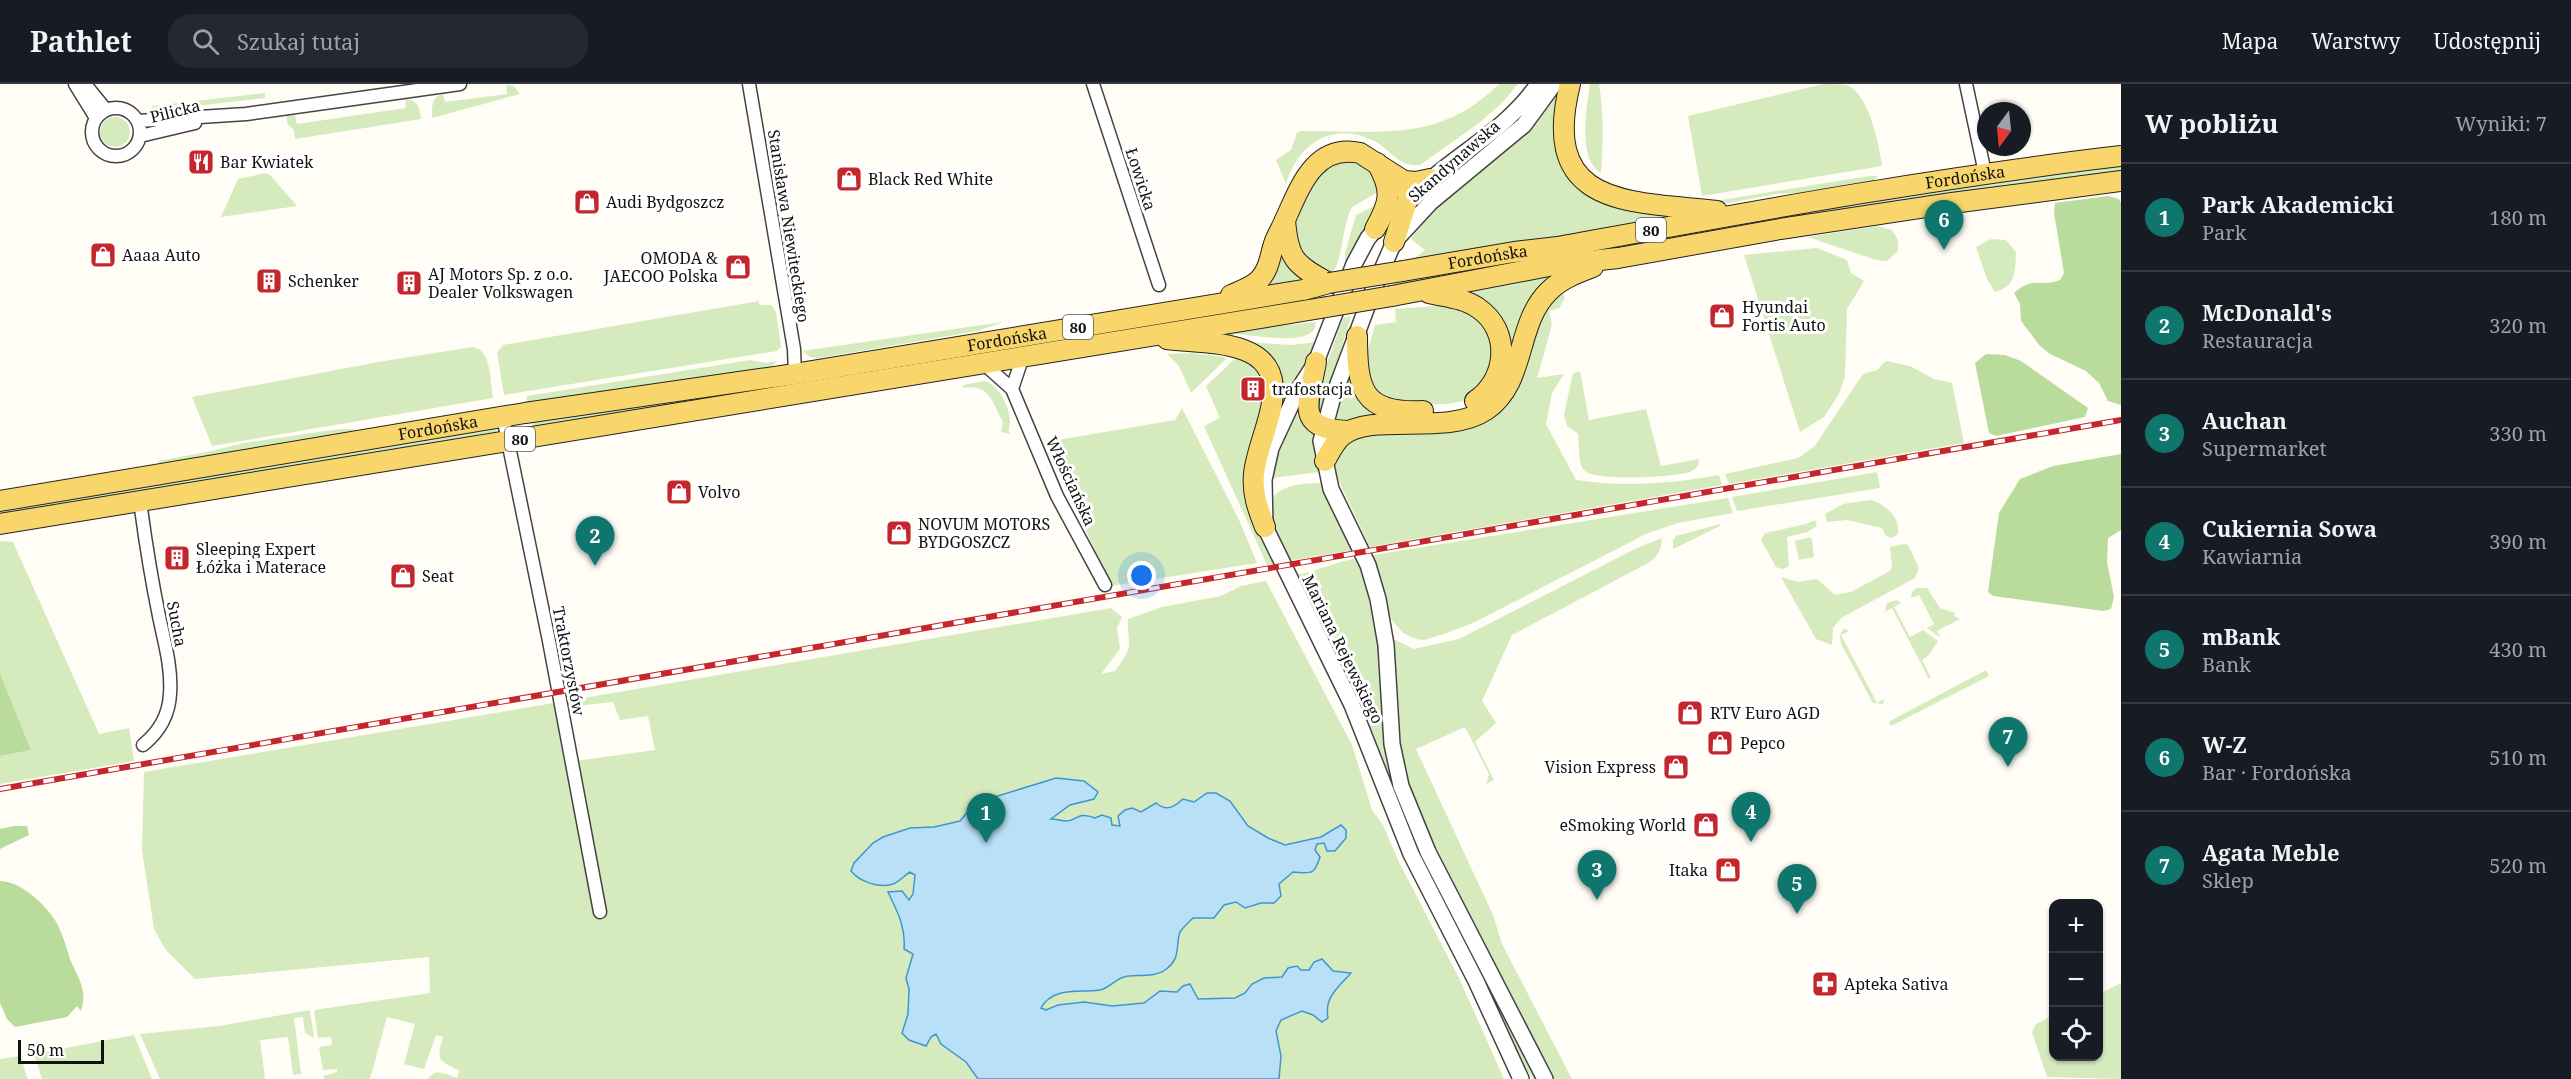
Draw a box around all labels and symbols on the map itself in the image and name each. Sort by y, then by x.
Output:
street label: Pilicka [148,94,202,128]
north arrow [1977,102,2031,156]
street label: Skandynawska [1403,115,1505,207]
street label: Stanisława Niewiteckiego [763,128,815,324]
street label: Łowicka [1121,145,1161,213]
restaurant icon: Bar Kwiatek [186,147,216,177]
place label: Bar Kwiatek [220,151,314,173]
street label: Fordońska [1924,160,2007,194]
shop icon: Black Red White [834,164,864,194]
place label: Black Red White [868,168,993,190]
shop icon: Audi Bydgoszcz [572,187,602,217]
place label: Audi Bydgoszcz [606,191,725,213]
pin: 6 [1924,200,1964,250]
road number: 80 [1636,218,1666,242]
shop icon: Aaaa Auto [88,240,118,270]
street label: Fordońska [1446,240,1529,274]
place label: Aaaa Auto [122,244,200,266]
place label: OMODA & JAECOO Polska [603,247,718,287]
shop icon: OMODA & JAECOO Polska [723,252,753,282]
place label: AJ Motors Sp. z o.o. Dealer Volkswagen [428,263,573,303]
building icon: Schenker [254,266,284,296]
building icon: AJ Motors Sp. z o.o. Dealer Volkswagen [394,268,424,298]
place label: Schenker [288,270,359,292]
place label: Hyundai Fortis Auto [1742,296,1826,336]
shop icon: Hyundai Fortis Auto [1707,301,1737,331]
road number: 80 [1063,315,1093,339]
street label: Fordońska [965,322,1049,356]
building icon: trafostacja [1238,374,1268,404]
place label: trafostacja [1272,378,1353,400]
street label: Fordońska [396,410,479,445]
road number: 80 [505,427,535,451]
street label: Włościańska [1041,433,1101,529]
shop icon: Volvo [664,477,694,507]
place label: Volvo [698,481,741,503]
place label: NOVUM MOTORS BYDGOSZCZ [918,513,1050,553]
pin: 2 [576,516,614,566]
shop icon: NOVUM MOTORS BYDGOSZCZ [884,518,914,548]
place label: Sleeping Expert Łóżka i Materace [196,538,326,578]
building icon: Sleeping Expert Łóżka i Materace [162,543,192,573]
shop icon: Seat [388,561,418,591]
your location [1127,561,1156,590]
place label: Seat [422,565,454,587]
street label: Mariana Rejewskiego [1297,571,1389,727]
street label: Sucha [162,599,192,649]
street label: Traktorzystów [548,604,590,718]
shop icon: RTV Euro AGD [1675,698,1705,728]
place label: RTV Euro AGD [1710,702,1820,724]
pin: 7 [1988,718,2028,767]
shop icon: Pepco [1705,728,1735,758]
place label: Pepco [1740,732,1785,754]
shop icon: Vision Express [1661,752,1691,782]
place label: Vision Express [1544,756,1656,778]
pin: 4 [1732,792,1770,842]
pin: 1 [966,794,1006,843]
shop icon: eSmoking World [1691,810,1721,840]
place label: eSmoking World [1559,814,1686,836]
pin: 3 [1578,850,1616,900]
shop icon: Itaka [1713,855,1743,885]
place label: Itaka [1669,859,1708,881]
pin: 5 [1778,864,1816,914]
pharmacy icon: Apteka Sativa [1810,969,1840,999]
place label: Apteka Sativa [1844,973,1949,995]
scale bar [18,1037,104,1064]

